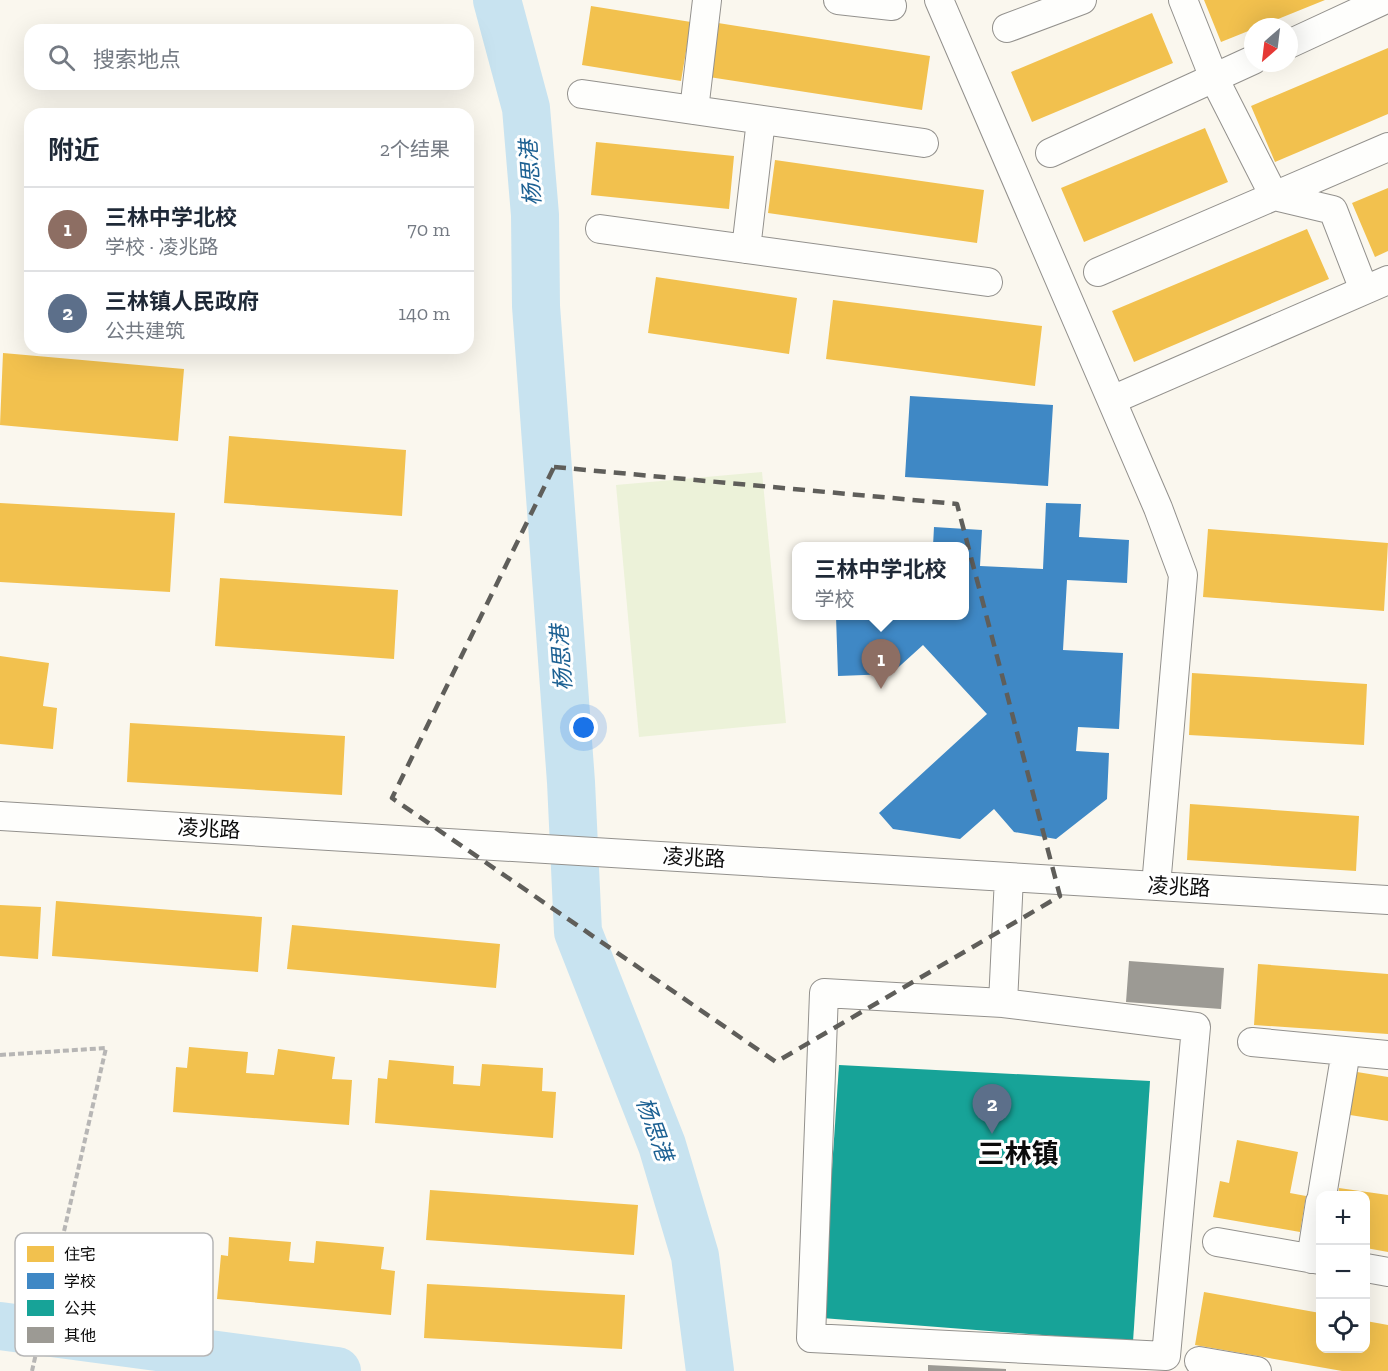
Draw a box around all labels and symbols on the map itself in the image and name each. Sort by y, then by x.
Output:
north arrow [1244,18,1298,72]
water label: 杨思港 [515,136,546,207]
water label: 杨思港 [546,621,577,692]
pin: 1 [862,640,900,689]
your location [569,713,598,742]
street label: 凌兆路 [177,814,241,843]
street label: 凌兆路 [662,843,726,872]
street label: 凌兆路 [1147,872,1211,901]
pin: 2 [972,1084,1012,1134]
water label: 杨思港 [631,1094,680,1168]
district label: 三林镇 [978,1138,1059,1170]
legend [15,1233,213,1356]
text: 住宅 [64,1245,96,1264]
text: 学校 [64,1272,96,1291]
text: 公共 [64,1299,96,1318]
text: 其他 [64,1326,96,1345]

